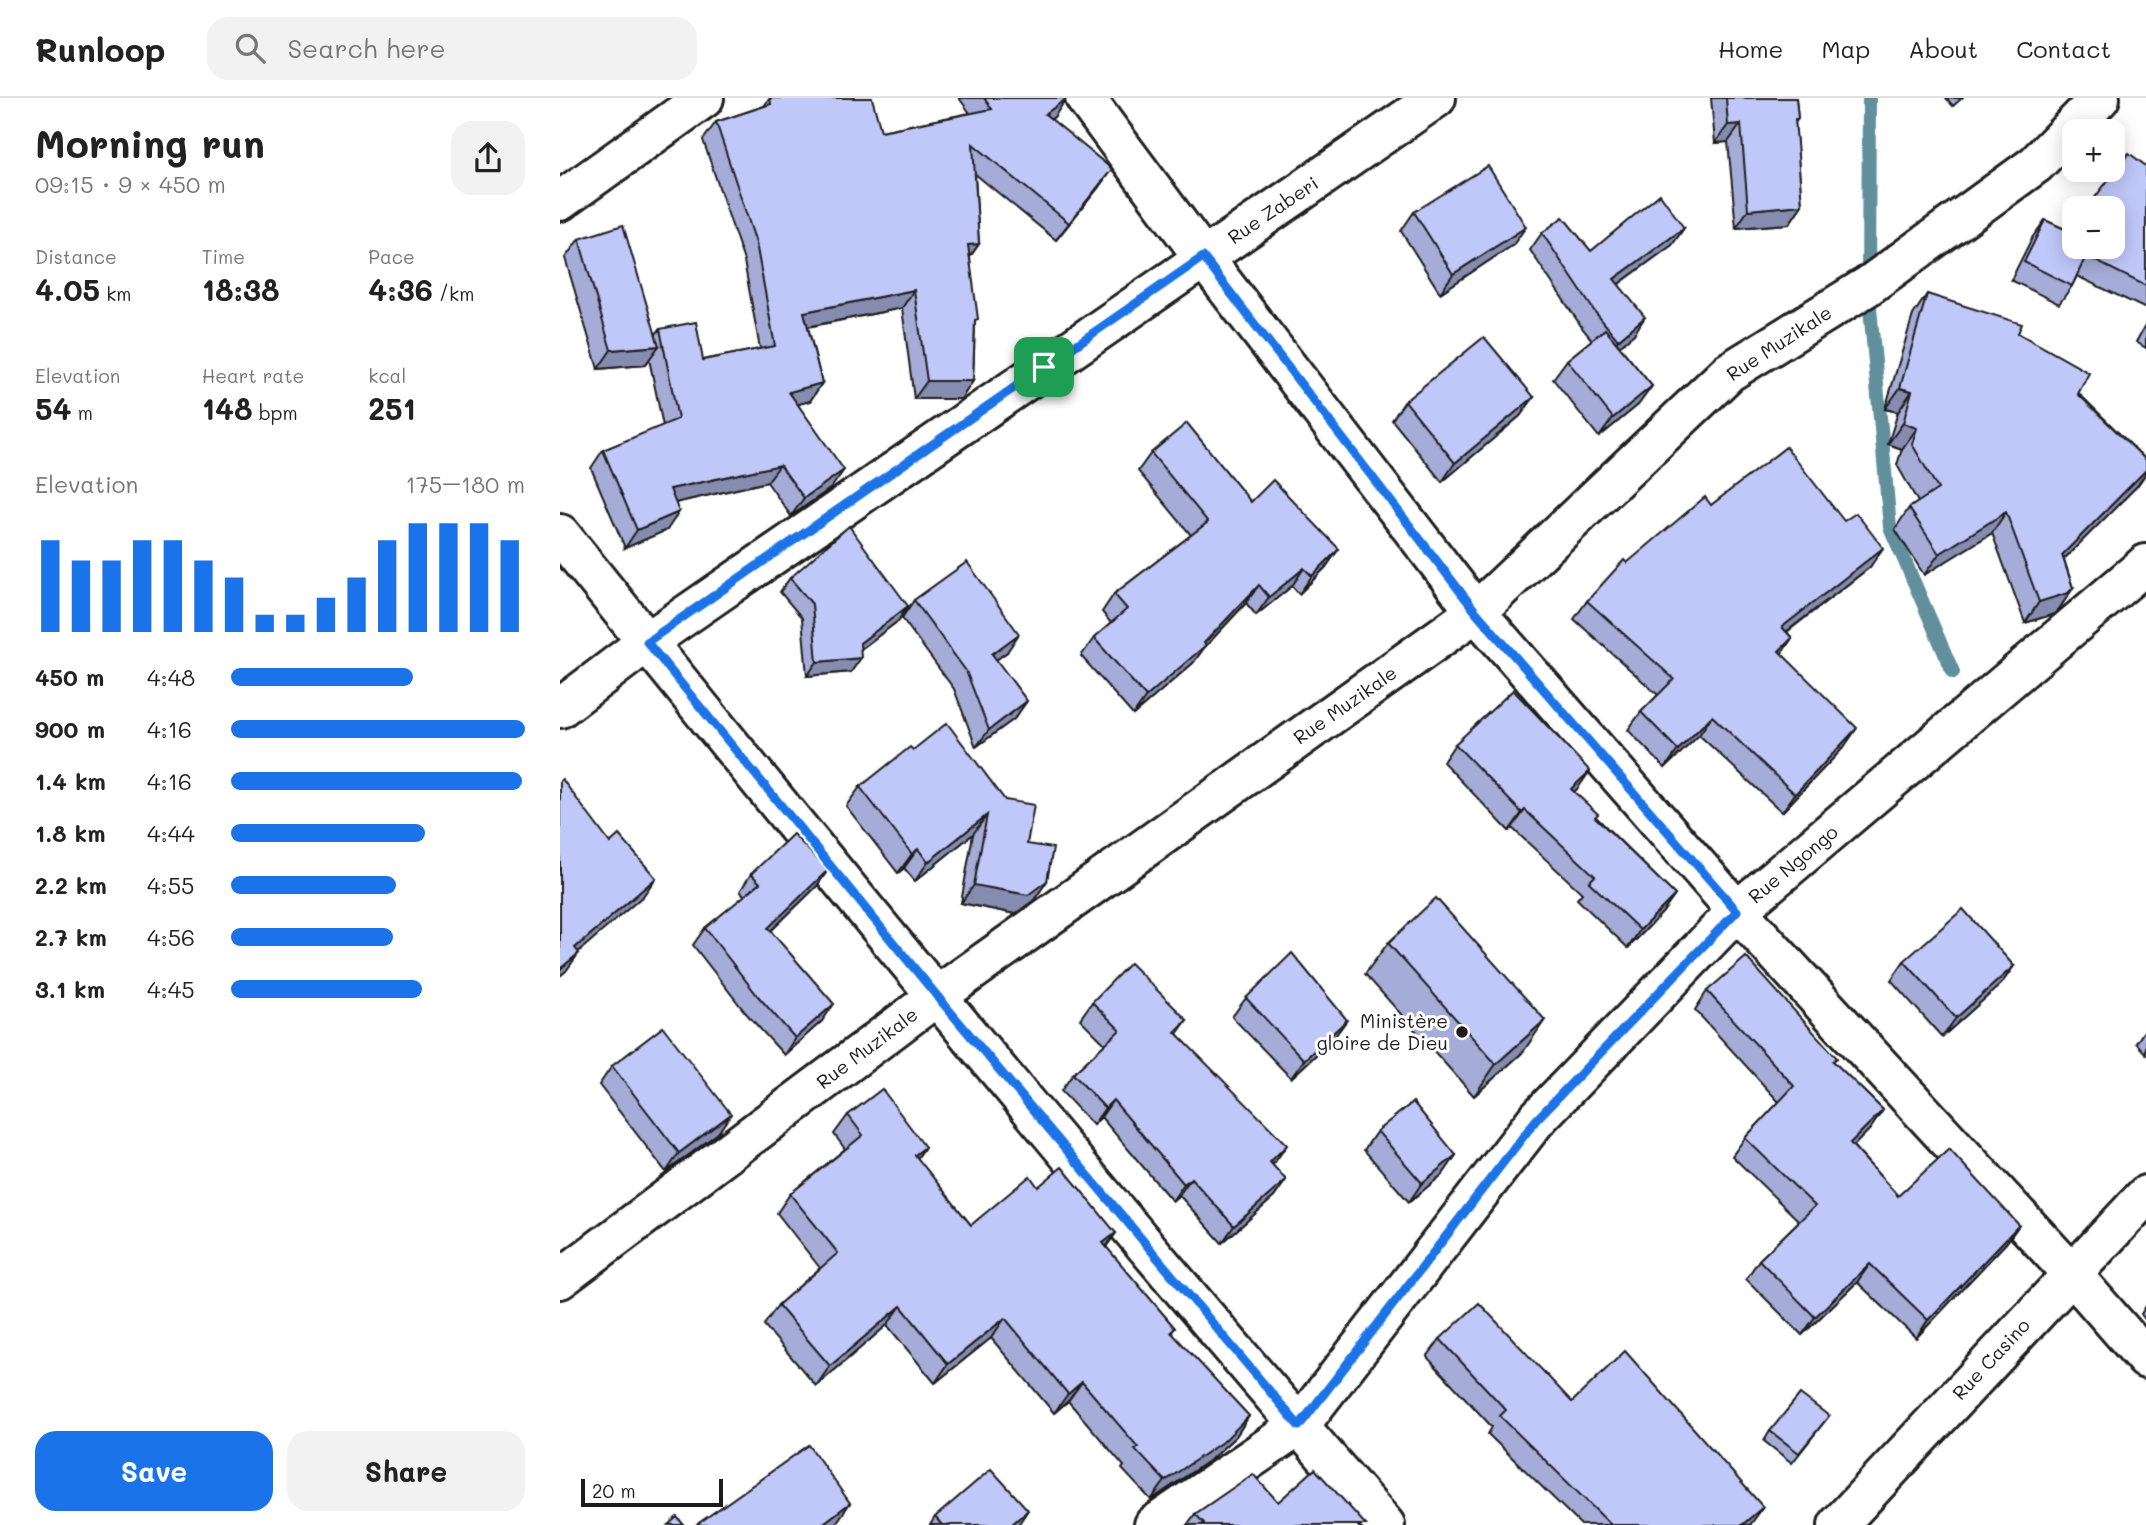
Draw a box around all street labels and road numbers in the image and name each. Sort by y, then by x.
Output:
street label: Rue Zaberi [1223,170,1323,249]
street label: Rue Muzikale [1721,299,1836,386]
street label: Rue Muzikale [1288,660,1401,749]
street label: Rue Ngongo [1743,819,1843,908]
street label: Rue Muzikale [811,1001,922,1094]
street label: Rue Casino [1946,1313,2035,1405]

